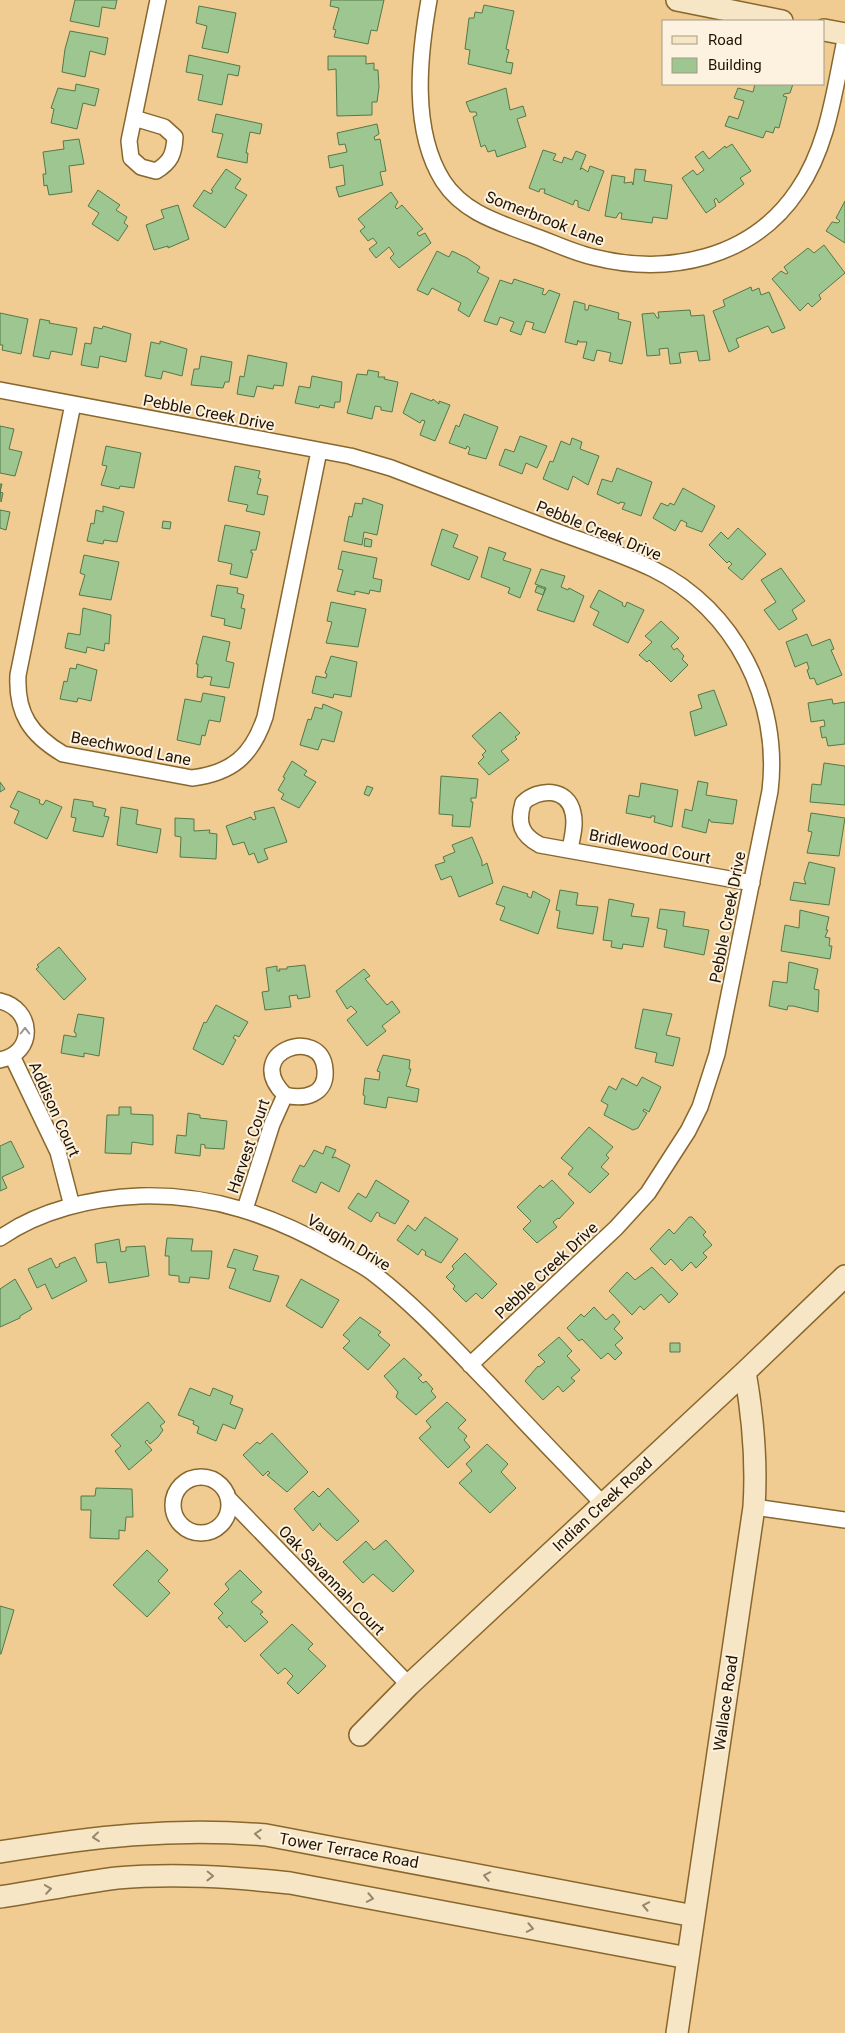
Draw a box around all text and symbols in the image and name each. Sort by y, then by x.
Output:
legend [662,20,825,85]
text: Road [708,31,742,49]
text: Building [708,56,762,74]
street label: Somerbrook Lane [483,187,607,250]
street label: Pebble Creek Drive [142,390,276,435]
street label: Pebble Creek Drive [533,497,664,564]
street label: Beechwood Lane [69,728,193,769]
street label: Bridlewood Court [588,825,712,868]
street label: Pebble Creek Drive [705,850,750,984]
one-way arrow [20,1026,30,1034]
street label: Addison Court [25,1059,84,1160]
street label: Harvest Court [223,1096,274,1196]
street label: Vaughn Drive [304,1210,394,1275]
street label: Pebble Creek Drive [491,1218,602,1323]
street label: Indian Creek Road [549,1453,656,1555]
street label: Oak Savannah Court [275,1522,389,1639]
street label: Wallace Road [709,1654,742,1752]
one-way arrow [254,1829,262,1840]
street label: Tower Terrace Road [278,1829,420,1872]
one-way arrow [91,1831,99,1842]
one-way arrow [206,1871,214,1881]
one-way arrow [482,1871,491,1881]
one-way arrow [44,1885,52,1895]
one-way arrow [366,1893,375,1903]
one-way arrow [642,1902,651,1912]
one-way arrow [526,1923,534,1933]

